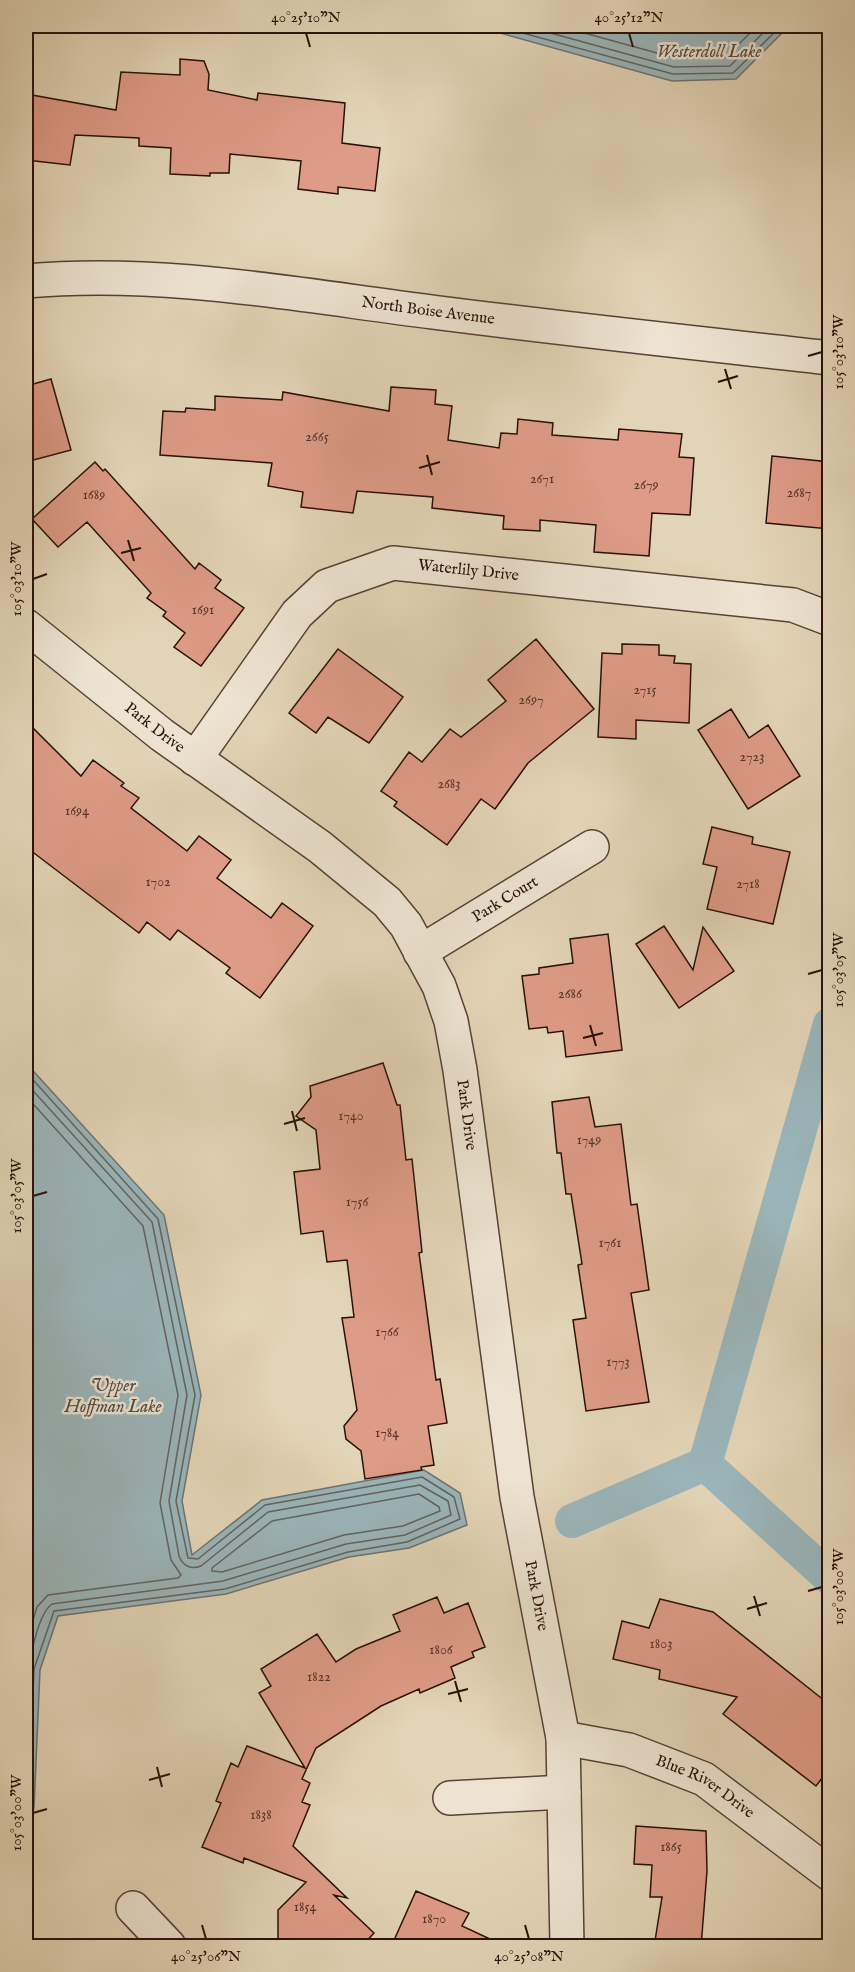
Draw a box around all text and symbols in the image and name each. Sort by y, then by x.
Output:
text: 40°25'10"N [271,8,341,27]
text: 40°25'12"N [594,8,664,27]
water label: Westerdoll Lake [657,41,761,64]
street label: North Boise Avenue [360,293,496,330]
text: 105°03'10"W [829,314,848,389]
house number: 2665 [305,428,329,446]
house number: 2671 [530,470,554,488]
house number: 2679 [633,476,659,494]
house number: 2687 [787,484,811,502]
house number: 1689 [83,486,105,504]
text: 105°03'10"W [7,541,26,616]
street label: Waterlily Drive [417,556,520,586]
house number: 1691 [192,601,214,619]
house number: 2715 [633,681,657,699]
house number: 2697 [518,691,544,709]
street label: Park Drive [120,698,188,758]
house number: 2723 [740,748,764,766]
house number: 2683 [437,775,461,793]
house number: 1694 [65,802,89,820]
street label: Park Court [469,872,542,928]
house number: 1702 [145,873,171,891]
house number: 2718 [736,875,760,893]
text: 105°03'05"W [829,932,848,1007]
house number: 2686 [558,985,583,1003]
street label: Park Drive [451,1078,481,1152]
house number: 1740 [338,1107,364,1125]
house number: 1749 [577,1131,601,1149]
text: 105°03'05"W [7,1158,26,1233]
house number: 1756 [346,1193,369,1211]
house number: 1761 [599,1234,621,1252]
house number: 1766 [375,1323,400,1341]
house number: 1773 [606,1353,630,1371]
water label: Upper Hoffman Lake [64,1375,161,1419]
house number: 1784 [375,1424,399,1442]
text: 105°03'00"W [829,1548,848,1625]
street label: Park Drive [519,1559,552,1633]
house number: 1803 [650,1635,672,1653]
house number: 1806 [429,1641,454,1659]
house number: 1822 [307,1668,331,1686]
street label: Blue River Drive [653,1751,758,1823]
text: 105°03'00"W [7,1774,26,1851]
house number: 1838 [250,1806,272,1824]
house number: 1865 [660,1838,682,1856]
house number: 1854 [294,1898,316,1916]
house number: 1870 [422,1910,446,1928]
text: 40°25'06"N [171,1947,241,1966]
text: 40°25'08"N [494,1947,564,1966]

